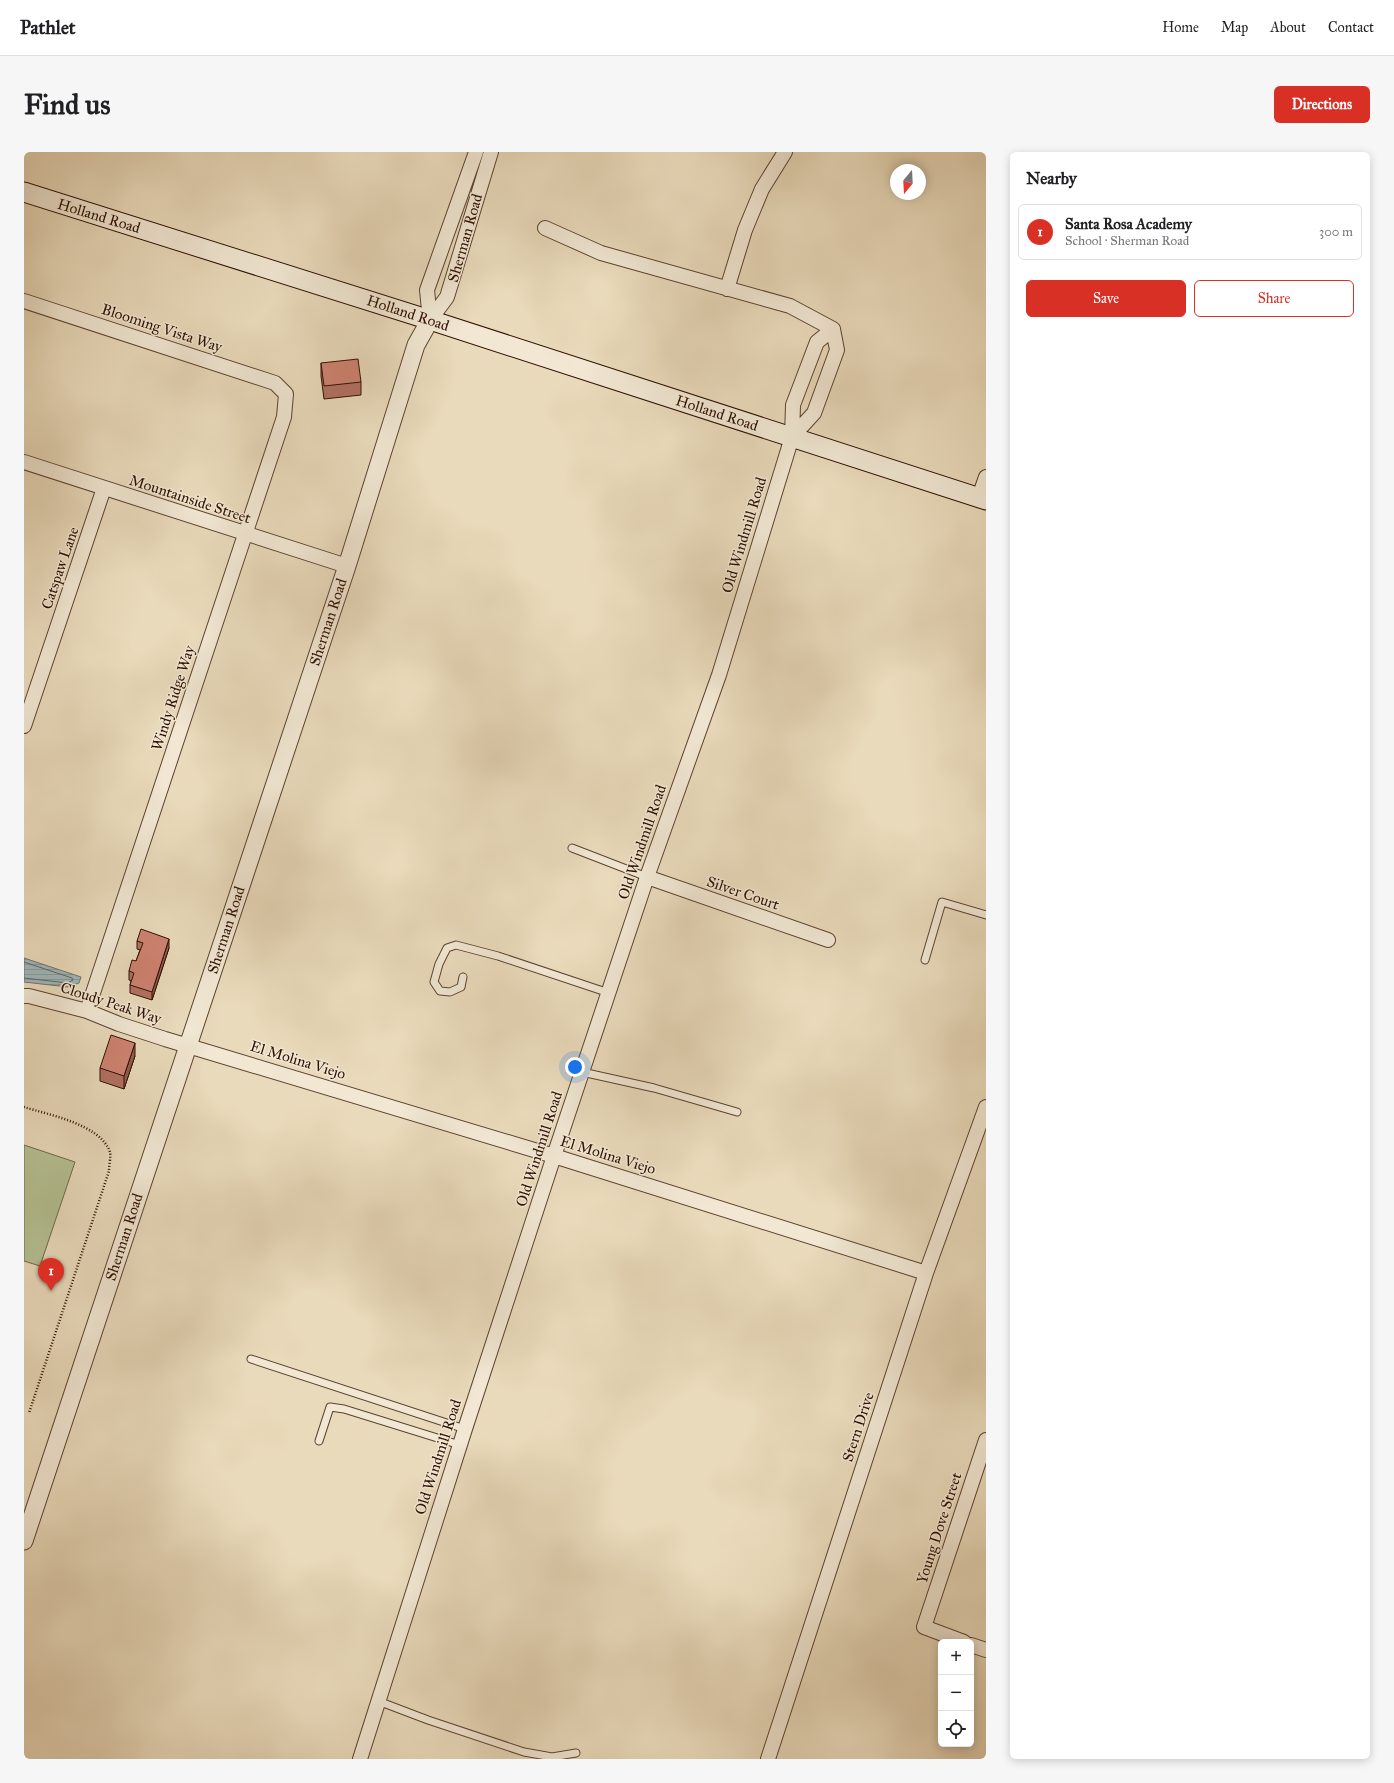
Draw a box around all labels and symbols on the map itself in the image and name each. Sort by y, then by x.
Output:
north arrow [890,164,926,200]
street label: Sherman Road [444,191,486,284]
street label: Holland Road [55,195,143,237]
street label: Holland Road [364,291,452,335]
street label: Blooming Vista Way [99,300,226,356]
street label: Holland Road [673,391,761,435]
street label: Mountainside Street [127,471,254,527]
street label: Old Windmill Road [718,474,770,595]
street label: Catspaw Lane [38,524,82,612]
street label: Sherman Road [305,575,351,668]
street label: Windy Ridge Way [148,642,199,753]
street label: Old Windmill Road [614,782,670,902]
street label: Silver Court [704,872,782,914]
street label: Sherman Road [203,883,249,976]
street label: Cloudy Peak Way [58,978,165,1028]
street label: El Molina Viejo [248,1037,348,1083]
your location [565,1057,585,1077]
street label: Old Windmill Road [512,1089,566,1209]
street label: El Molina Viejo [558,1132,658,1178]
street label: Sherman Road [101,1190,147,1283]
pin: 1 [38,1258,64,1291]
street label: Stern Drive [838,1390,878,1464]
street label: Old Windmill Road [411,1397,465,1517]
street label: Young Dove Street [913,1470,966,1586]

